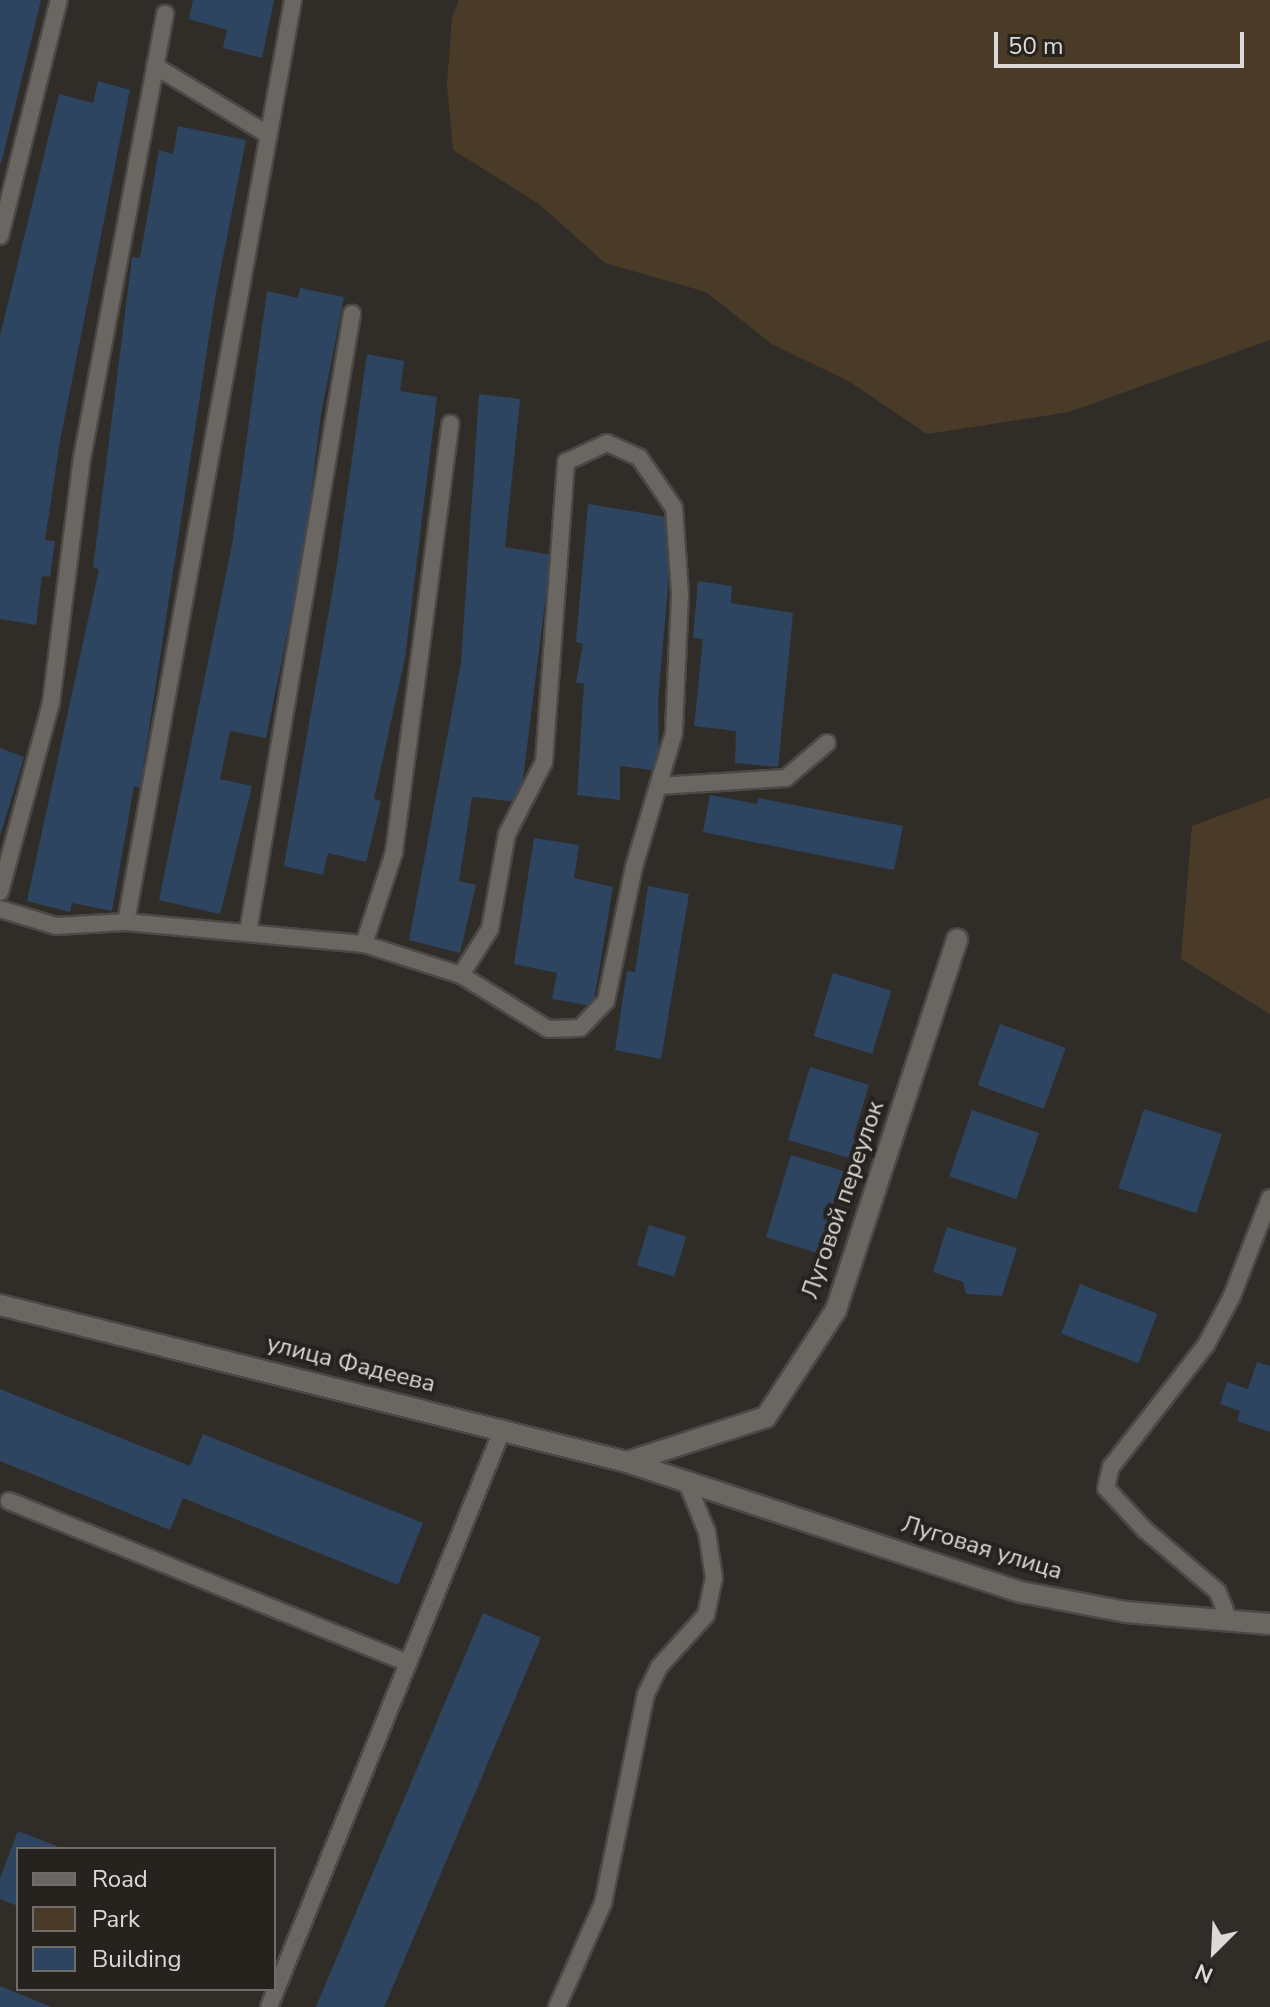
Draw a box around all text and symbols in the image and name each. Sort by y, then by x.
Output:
scale bar [998,16,1248,66]
text: 50 m [1008,30,1064,62]
street label: Луговой переулок [796,1097,890,1303]
street label: улица Фадеева [264,1329,438,1399]
street label: Луговая улица [898,1510,1066,1586]
legend [16,1847,276,1991]
text: Road [92,1863,148,1895]
text: Park [92,1903,140,1935]
north arrow [1174,1911,1254,1991]
text: Building [92,1943,182,1975]
text: N [1191,1956,1218,1990]

